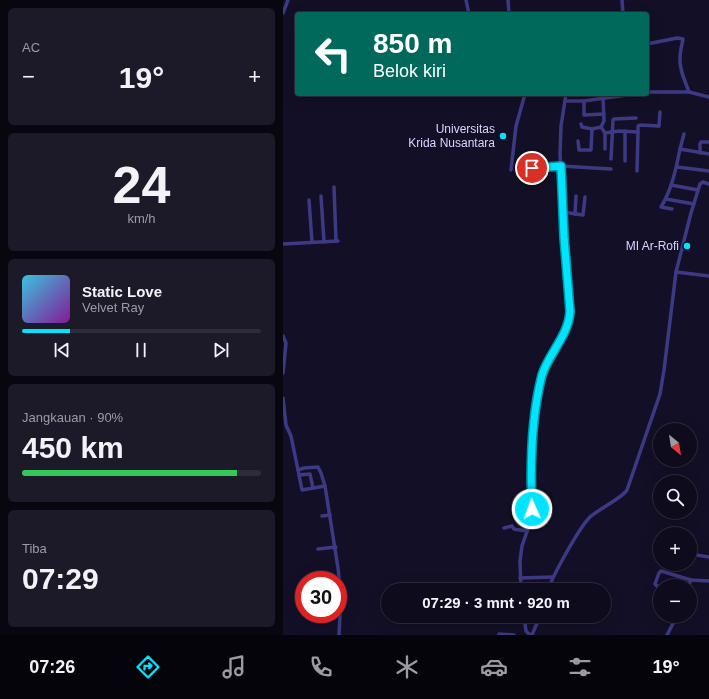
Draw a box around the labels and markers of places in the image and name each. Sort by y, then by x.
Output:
place label: Universitas Krida Nusantara [408,122,495,150]
marker: Universitas Krida Nusantara [498,131,508,141]
pin [515,151,549,185]
place label: MI Ar-Rofi [626,239,679,253]
marker: MI Ar-Rofi [682,241,692,251]

